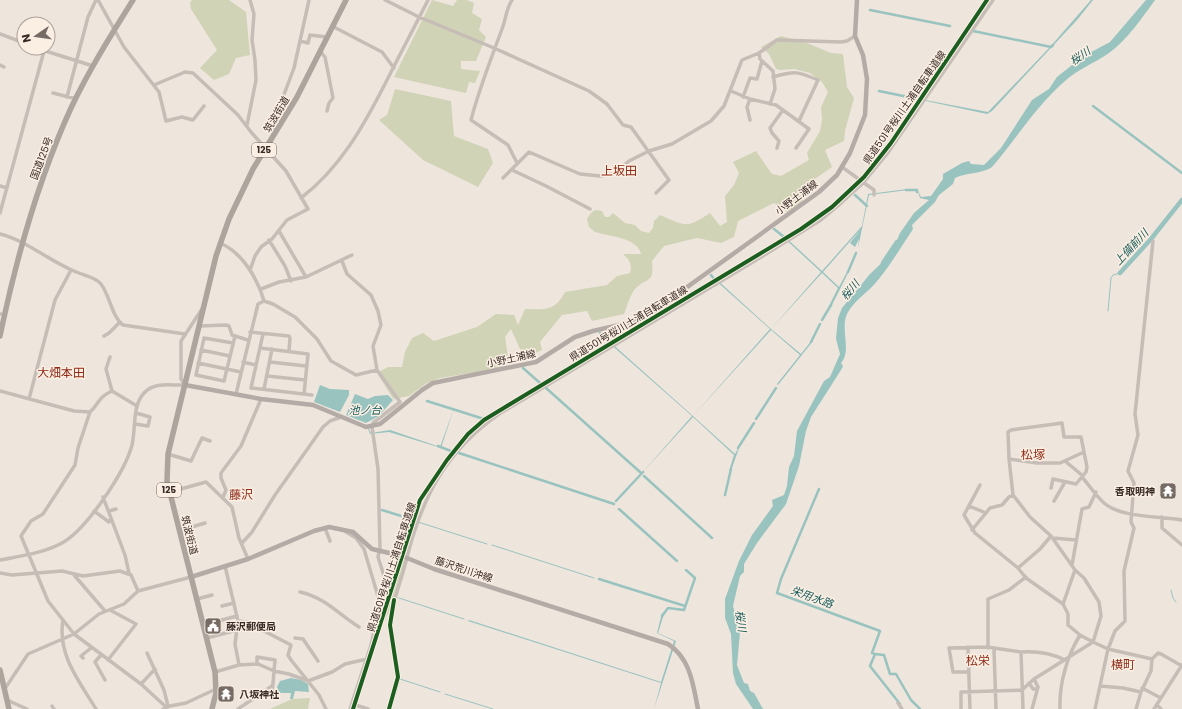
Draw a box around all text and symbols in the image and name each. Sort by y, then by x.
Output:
north arrow [16,16,56,56]
text: N [18,32,35,44]
water label: 桜川 [1066,43,1094,69]
street label: 県道501号桜川土浦自転車道線 [859,47,949,167]
street label: 筑波街道 [260,93,293,135]
street label: 国道125号 [26,134,57,182]
road number: 125 [252,143,276,157]
district label: 上坂田 [601,162,637,179]
street label: 小野土浦線 [772,176,821,218]
water label: 上備前川 [1110,225,1153,269]
water label: 桜川 [837,276,864,304]
street label: 県道501号桜川土浦自転車道線 [566,282,690,365]
street label: 小野土浦線 [485,346,537,371]
district label: 大畑本田 [37,364,85,381]
water label: 池ノ台 [349,402,382,418]
district label: 松塚 [1021,446,1045,463]
temple icon: 香取明神 [1158,481,1178,501]
road number: 125 [157,483,181,497]
place label: 香取明神 [1114,484,1155,499]
district label: 藤沢 [229,486,253,503]
street label: 県道501号桜川土浦自転車道線 [363,500,420,634]
street label: 筑波街道 [177,514,202,556]
street label: 藤沢荒川沖線 [433,553,495,586]
water label: 栄用水路 [789,582,836,612]
water label: 桜川 [732,609,751,634]
public building icon: 藤沢郵便局 [203,616,223,636]
place label: 藤沢郵便局 [226,619,276,634]
district label: 松栄 [966,652,990,669]
district label: 横町 [1111,656,1135,673]
temple icon: 八坂神社 [216,684,236,704]
place label: 八坂神社 [239,687,280,702]

